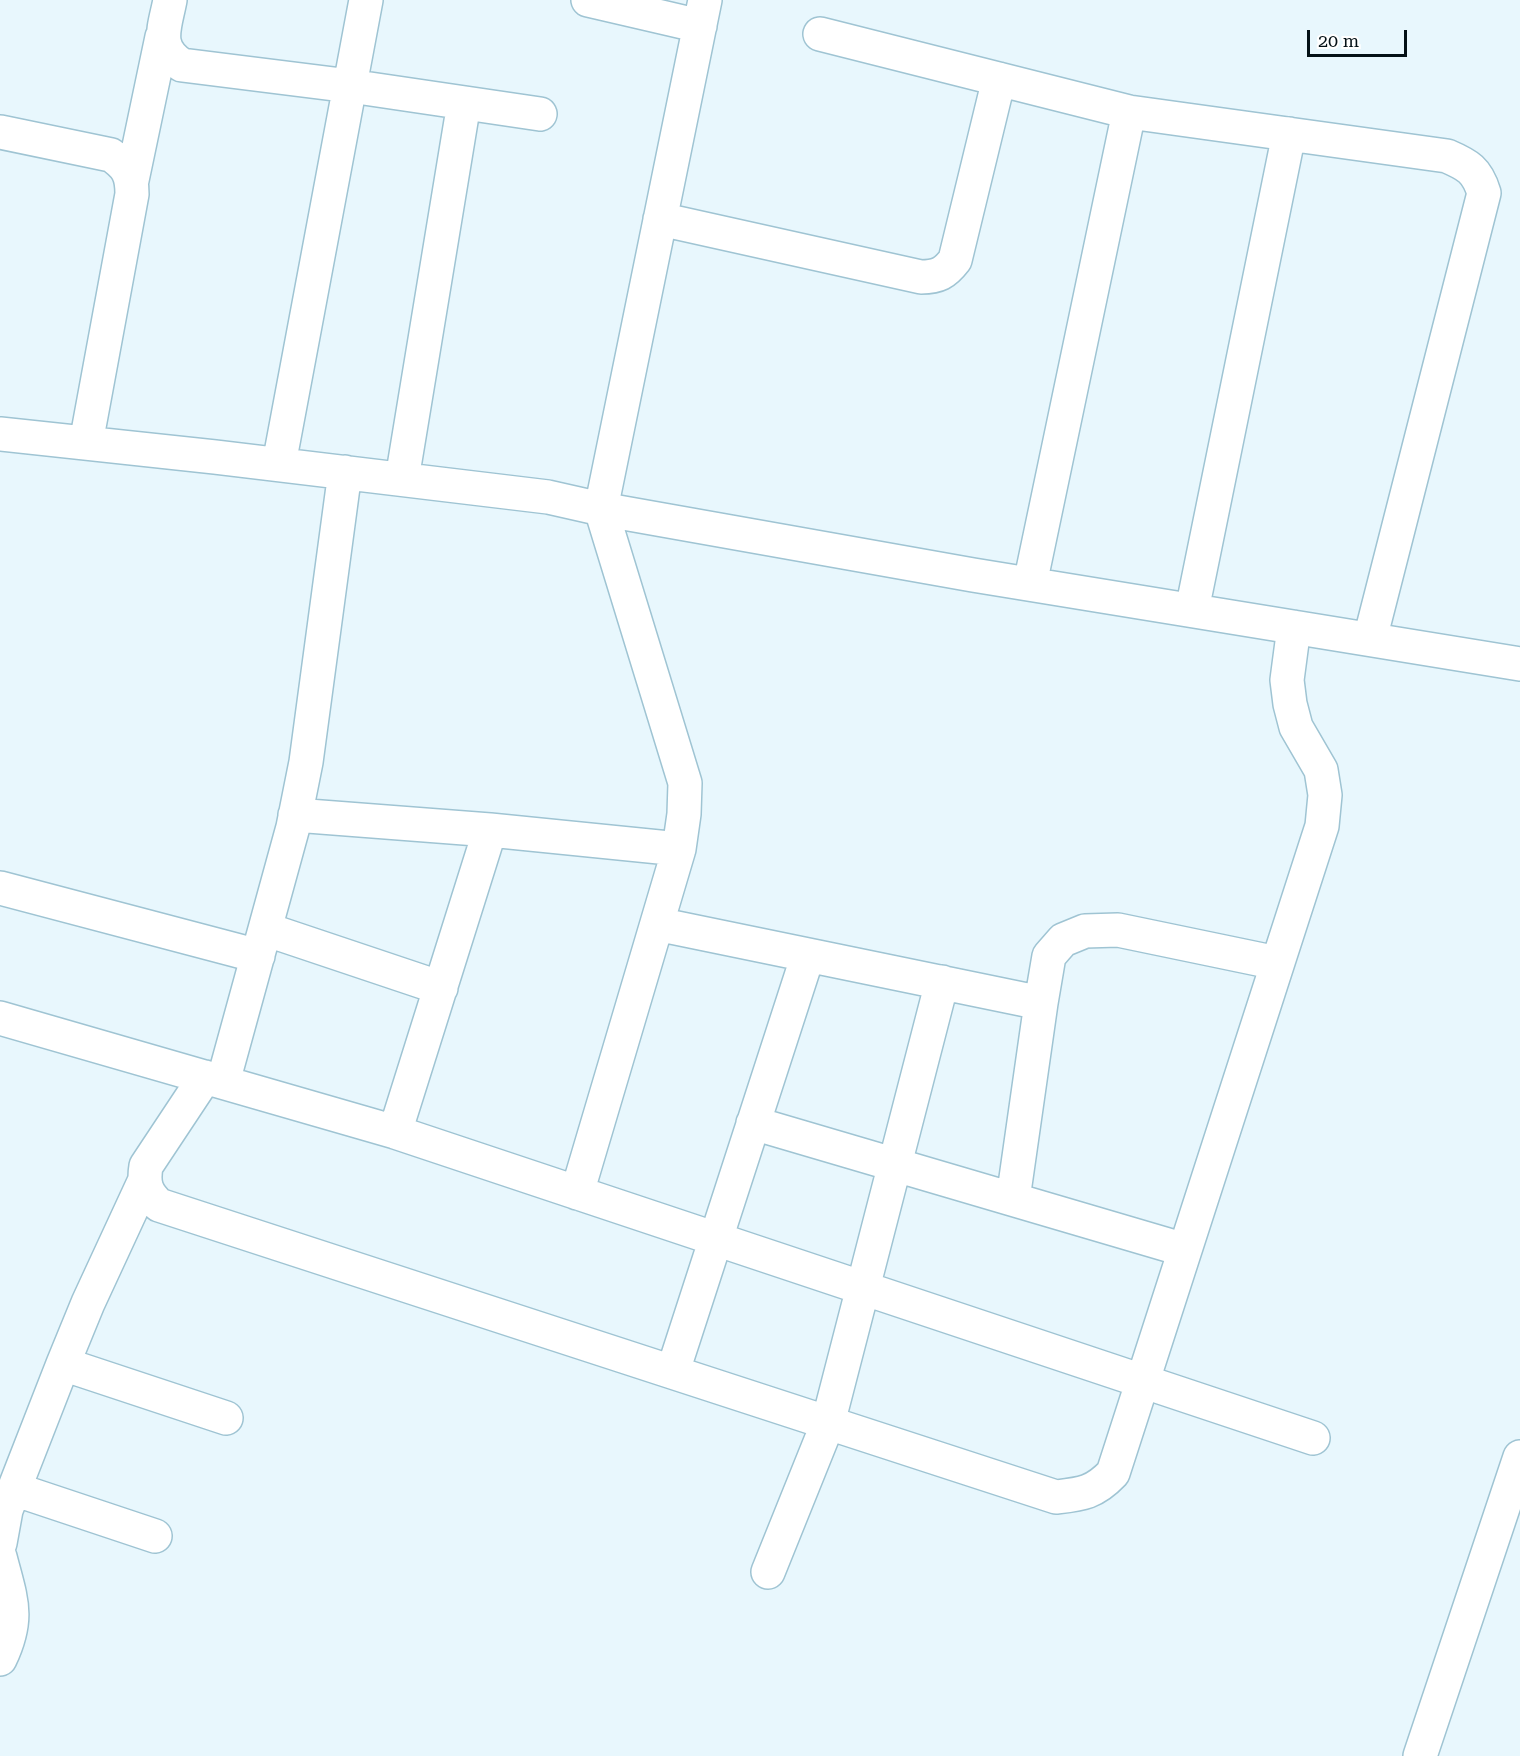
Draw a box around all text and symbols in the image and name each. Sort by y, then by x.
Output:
scale bar [1310,18,1410,56]
text: 20 m [1318,30,1359,51]

